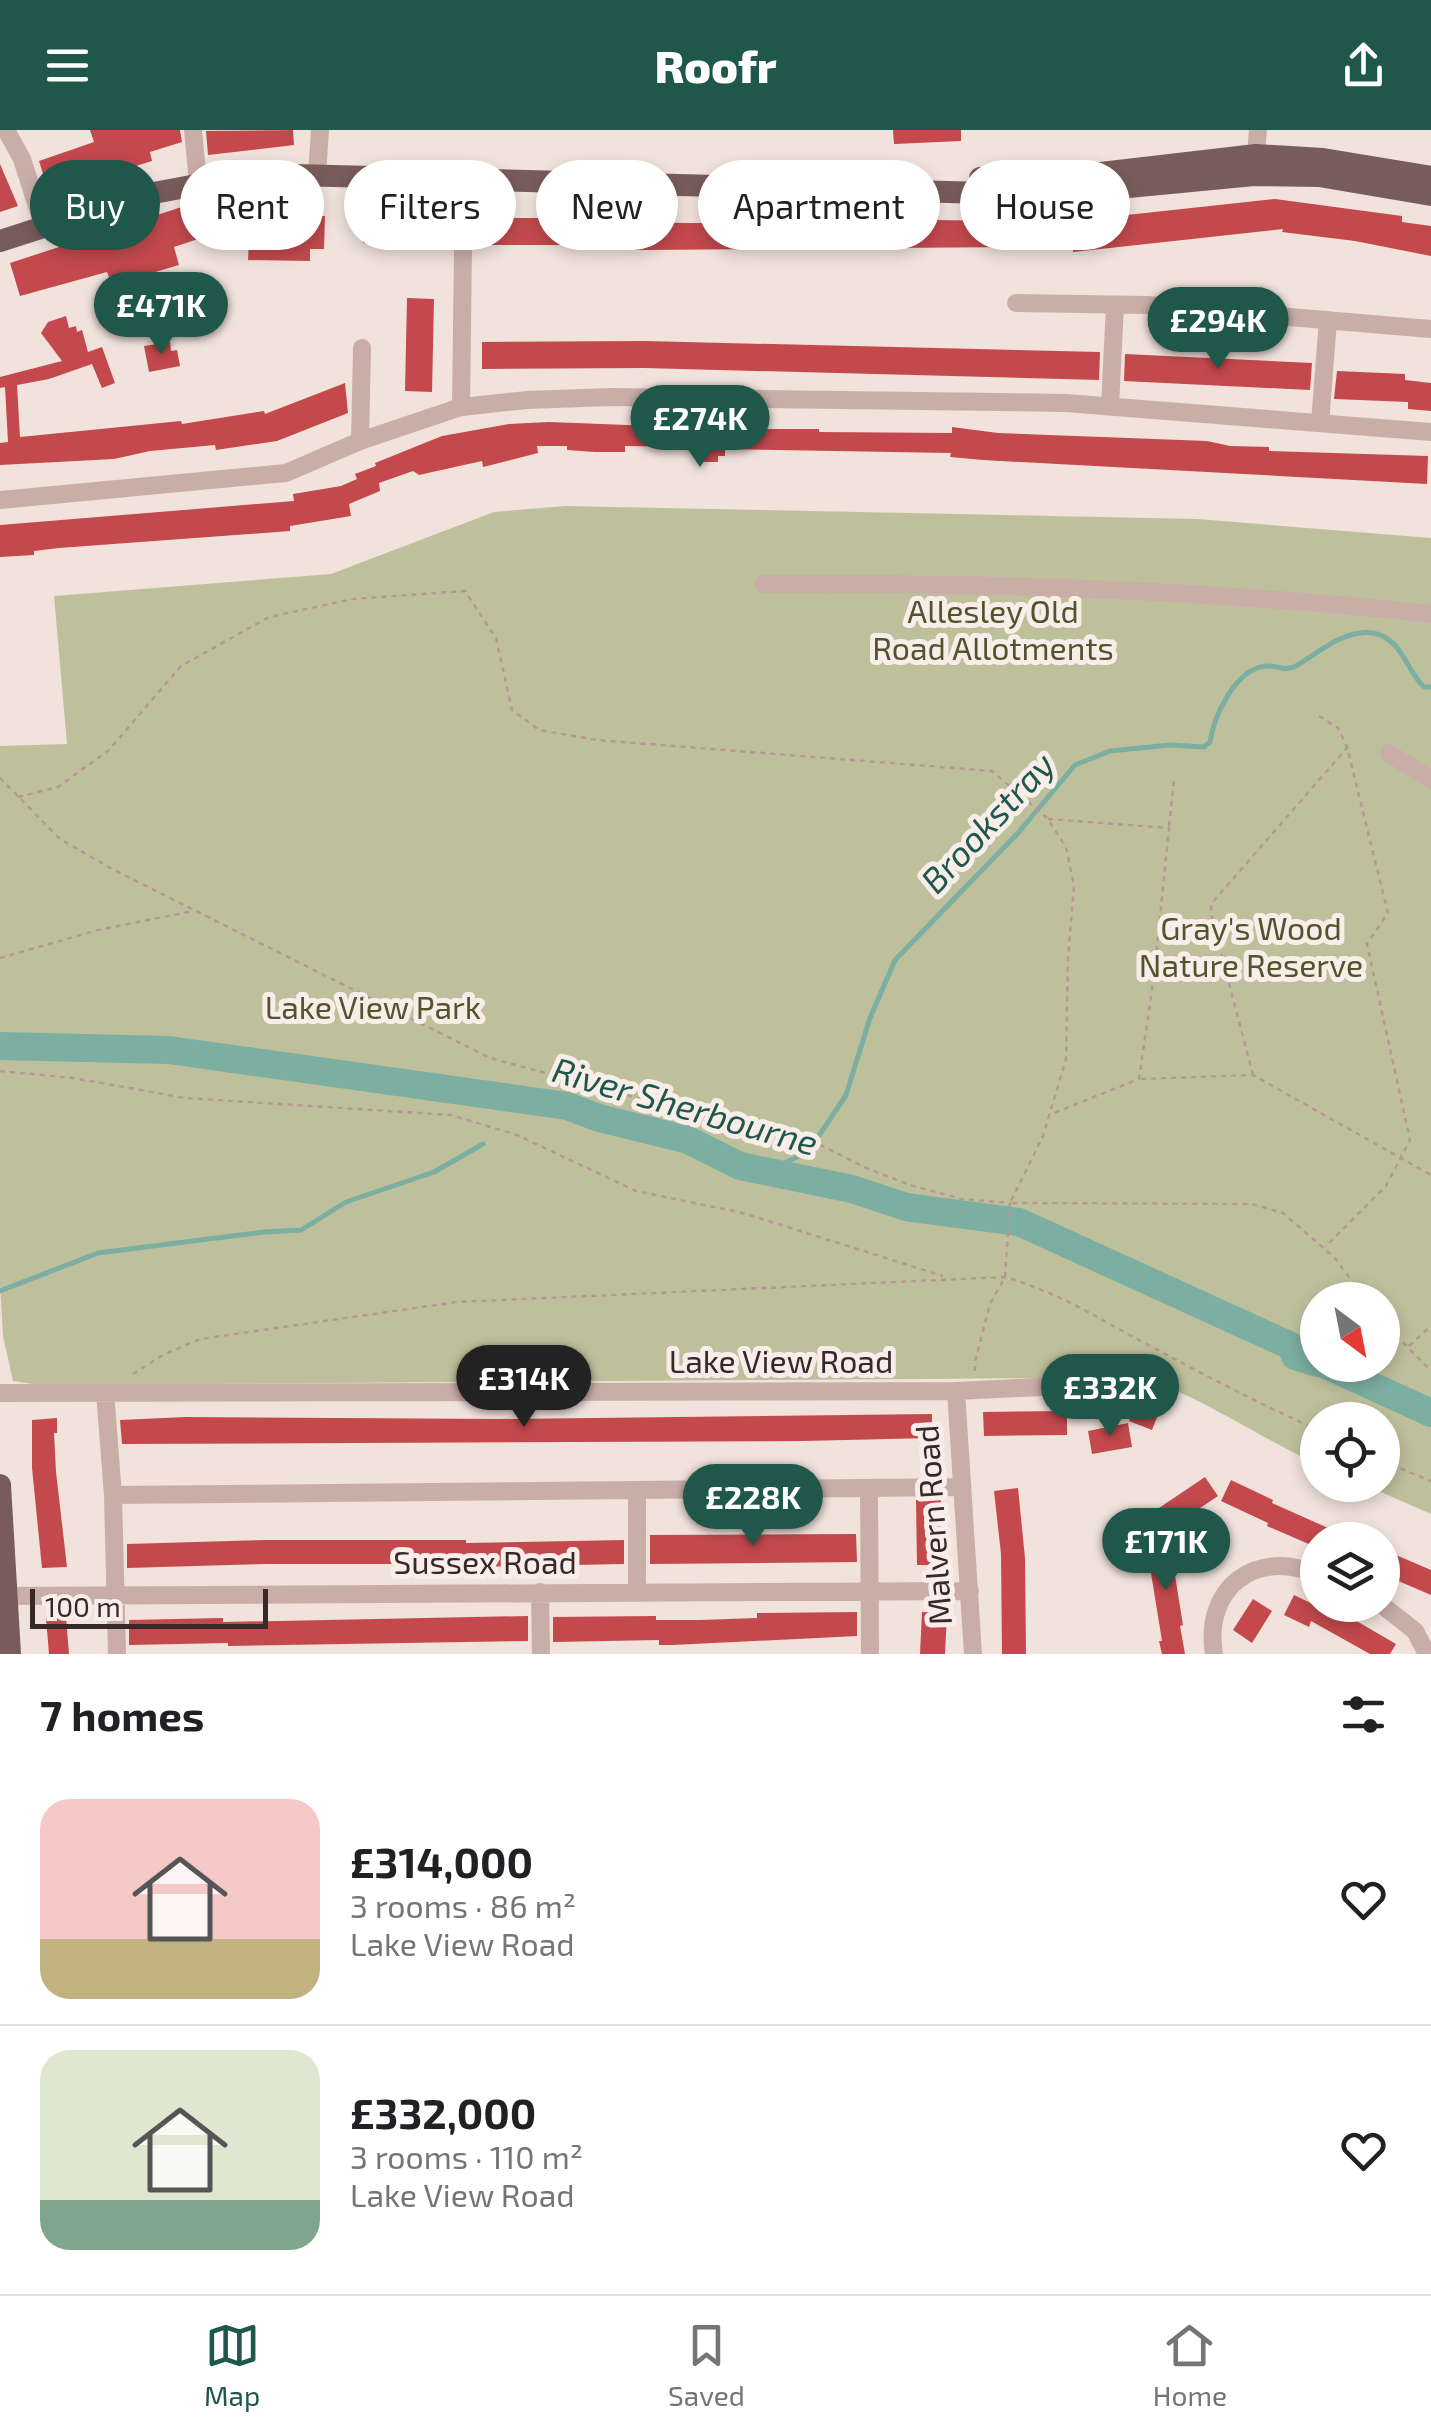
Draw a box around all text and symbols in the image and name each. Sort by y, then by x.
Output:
icon: menu [40,38,95,93]
text: Roofr [654,38,777,92]
icon: share [1336,38,1391,93]
chip: Buy [30,160,160,250]
chip: Rent [180,160,324,250]
chip: Filters [344,160,516,250]
chip: New [536,160,678,250]
chip: Apartment [698,160,940,250]
chip: House [960,160,1130,250]
pin: £471K [91,272,231,357]
text: £471K [116,285,206,323]
pin: £294K [1148,287,1288,372]
text: £294K [1170,300,1266,338]
pin: £274K [630,385,770,470]
text: £274K [653,398,747,436]
park label: Allesley Old Road Allotments [872,591,1114,666]
water label: Brookstray [911,743,1063,901]
park label: Gray's Wood Nature Reserve [1139,908,1363,983]
park label: Lake View Park [265,987,481,1025]
water label: River Sherbourne [548,1047,823,1163]
north arrow [1300,1282,1400,1382]
map controls [1300,1282,1400,1622]
street label: Lake View Road [669,1341,893,1379]
pin: £314K [454,1345,594,1430]
pin: £332K [1040,1354,1180,1439]
text: £314K [478,1358,570,1396]
text: £332K [1063,1367,1157,1405]
button: locate [1300,1402,1400,1502]
street label: Malvern Road [906,1424,958,1627]
pin: £228K [683,1464,823,1549]
text: £228K [705,1477,801,1515]
pin: £171K [1096,1508,1236,1593]
text: £171K [1124,1521,1208,1559]
button: layers [1300,1522,1400,1622]
street label: Sussex Road [393,1542,577,1580]
scale bar [30,1584,268,1628]
text: 100 m [45,1589,121,1623]
icon: filters [1336,1687,1391,1742]
text: 7 homes [40,1689,204,1739]
text: £314,000 [350,1836,533,1886]
icon: home [120,1839,240,1959]
icon: heart [1336,1872,1391,1927]
text: 3 rooms · 86 m² [350,1886,576,1924]
text: Lake View Road [350,1924,575,1962]
text: £332,000 [350,2087,536,2137]
icon: home [120,2090,240,2210]
icon: heart [1336,2123,1391,2178]
text: 3 rooms · 110 m² [350,2137,583,2175]
text: Lake View Road [350,2175,575,2213]
tab: Map [204,2318,260,2412]
tab: Saved [668,2318,745,2412]
tab: Home [1153,2318,1227,2412]

